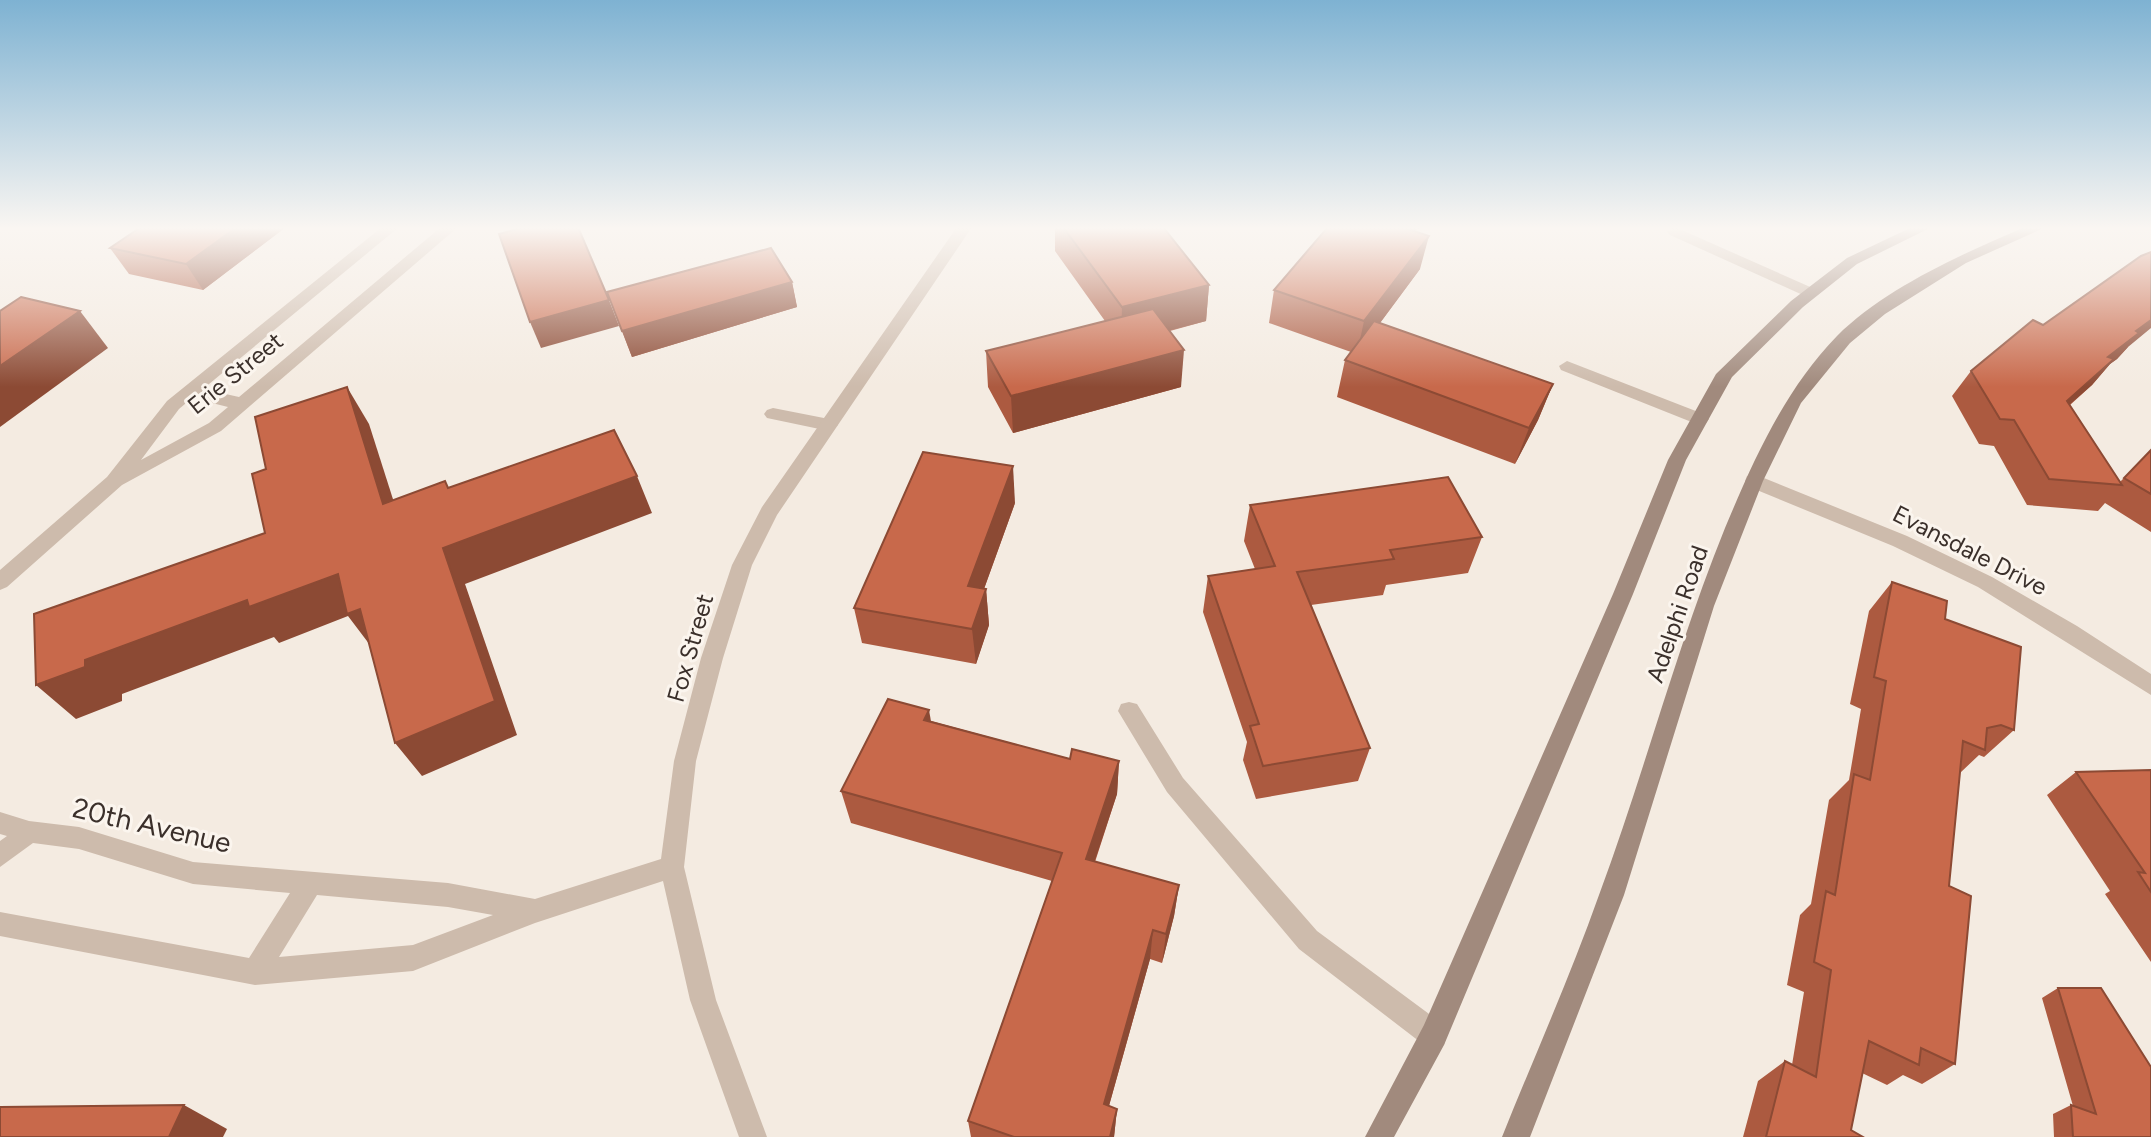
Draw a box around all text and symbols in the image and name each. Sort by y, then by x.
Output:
street label: Erie Street [182,326,288,420]
street label: Evansdale Drive [1888,499,2052,601]
street label: Adelphi Road [1640,542,1714,686]
street label: Fox Street [661,591,719,705]
street label: 20th Avenue [70,790,234,860]

